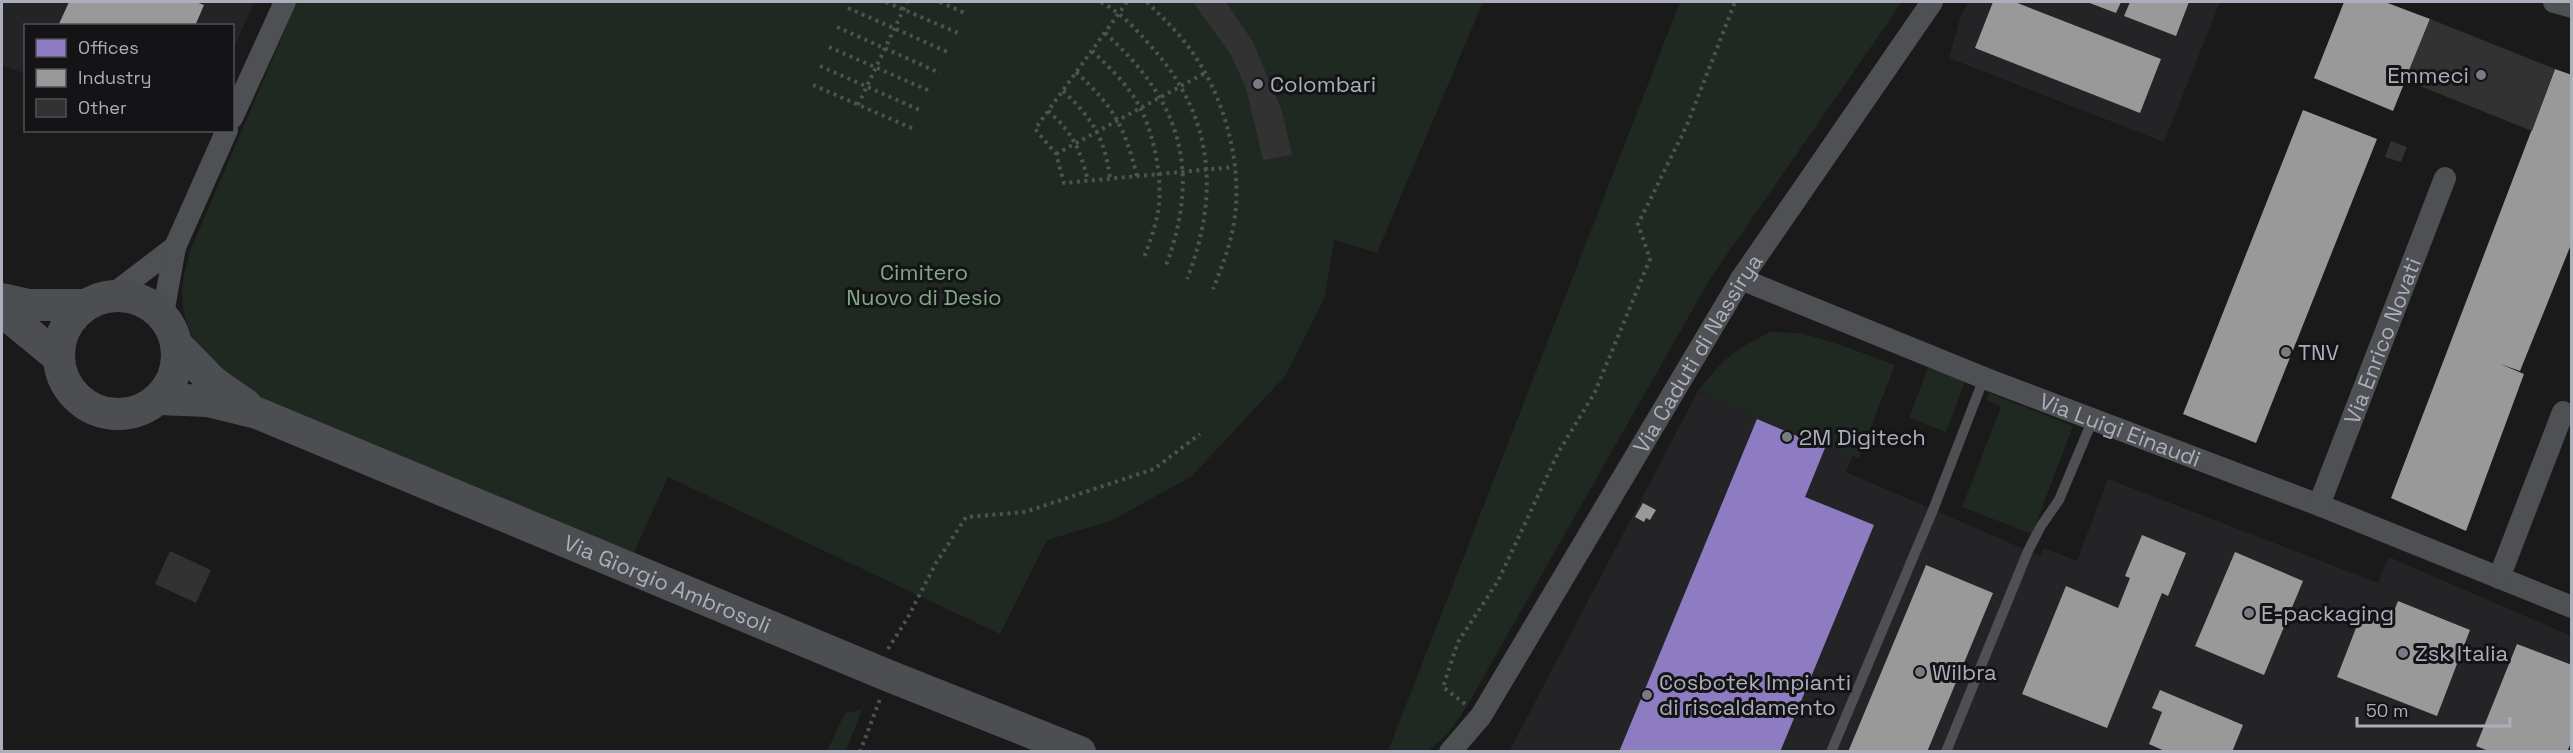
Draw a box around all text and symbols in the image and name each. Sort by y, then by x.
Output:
legend [24,24,234,132]
text: Offices [78,36,139,59]
place label: Emmeci [2387,61,2469,89]
text: Industry [78,66,151,89]
marker: Emmeci [2474,68,2488,82]
place label: Colombari [1270,70,1376,98]
marker: Colombari [1251,77,1265,91]
text: Other [78,96,127,119]
street label: Via Caduti di Nassirya [1627,248,1769,458]
street label: Via Enrico Novati [2338,254,2427,428]
park label: Cimitero Nuovo di Desio [846,258,1002,311]
place label: TNV [2298,338,2340,366]
marker: TNV [2279,345,2293,359]
street label: Via Luigi Einaudi [2036,386,2205,473]
place label: 2M Digitech [1799,423,1926,451]
marker: 2M Digitech [1780,430,1794,444]
street label: Via Giorgio Ambrosoli [560,528,775,639]
place label: E-packaging [2261,599,2394,627]
marker: E-packaging [2242,606,2256,620]
place label: Zsk Italia [2415,639,2509,667]
marker: Zsk Italia [2396,646,2410,660]
place label: Wilbra [1932,658,1997,686]
marker: Wilbra [1913,665,1927,679]
place label: Cosbotek Impianti di riscaldamento [1659,668,1851,721]
marker: Cosbotek Impianti di riscaldamento [1640,688,1654,702]
scale bar [2357,690,2510,728]
text: 50 m [2366,699,2408,722]

